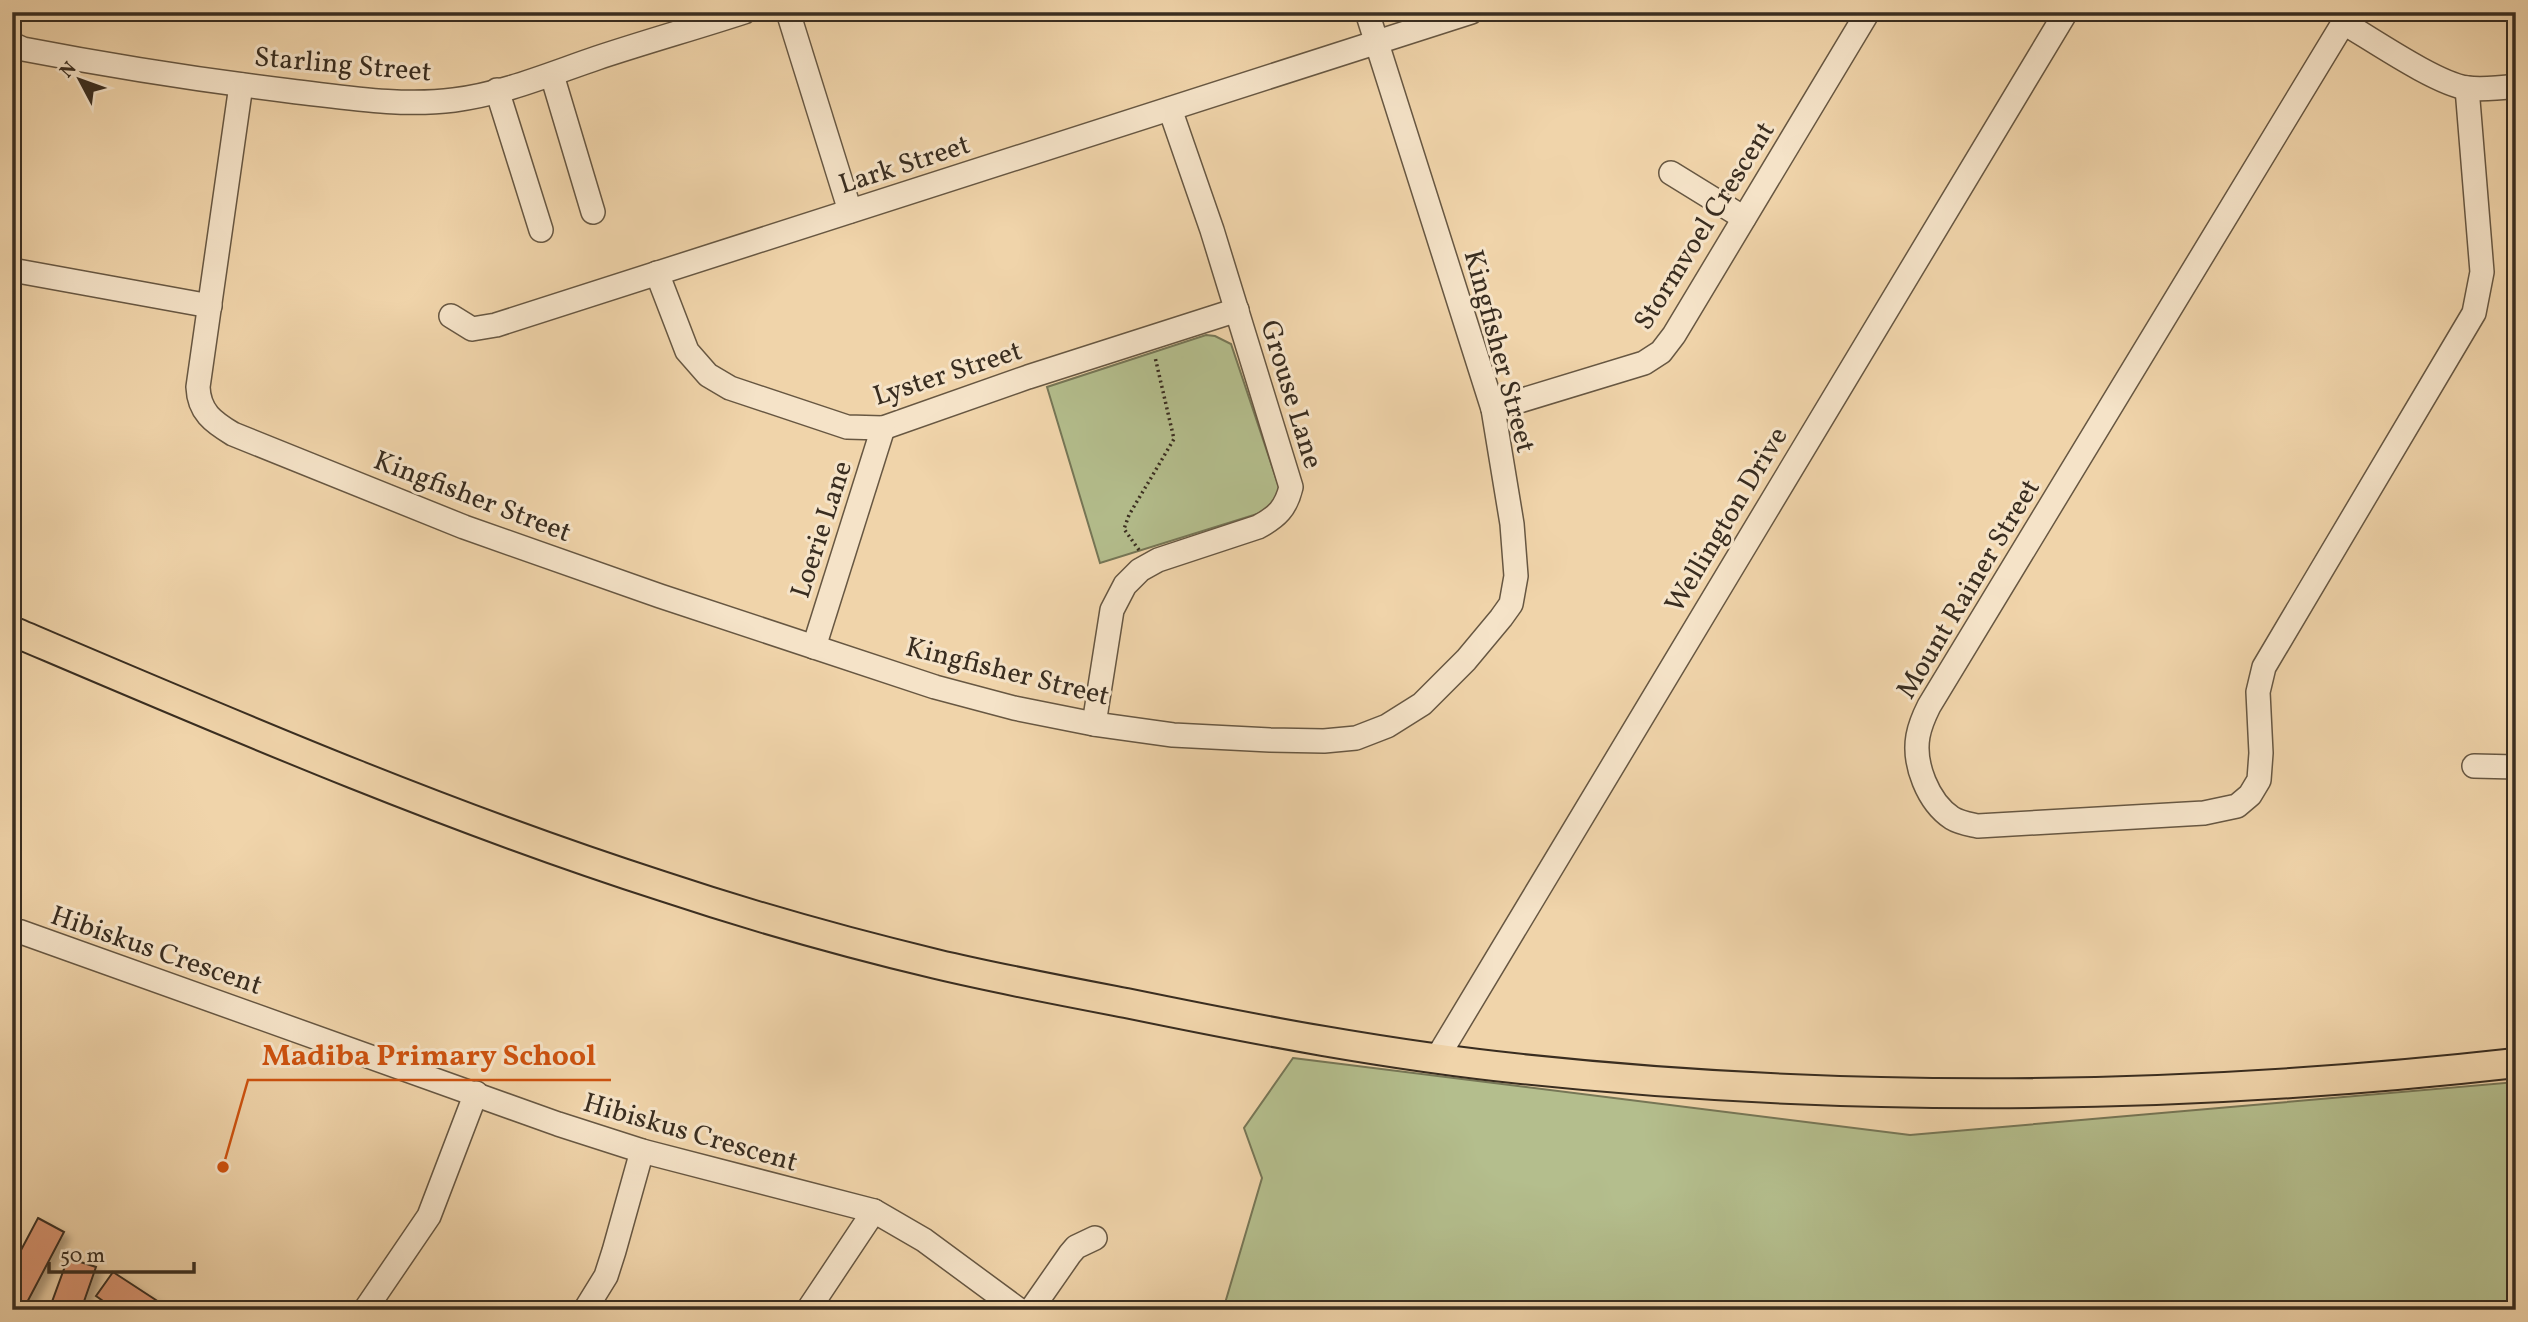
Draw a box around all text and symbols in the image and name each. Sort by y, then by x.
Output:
street label: Starling Street [253,38,433,93]
north arrow [46,46,116,116]
text: N [54,56,83,84]
street label: Stormvoel Crescent [1625,114,1785,338]
street label: Lark Street [834,126,975,205]
street label: Kingfisher Street [1453,246,1544,457]
street label: Grouse Lane [1250,316,1332,474]
street label: Lyster Street [868,332,1027,417]
street label: Wellington Drive [1656,420,1798,621]
street label: Kingfisher Street [368,442,576,553]
street label: Loerie Lane [782,456,863,604]
street label: Mount Rainer Street [1888,472,2050,707]
street label: Kingfisher Street [901,628,1113,717]
street label: Hibiskus Crescent [45,897,267,1006]
callout: Madiba Primary School [248,1029,611,1080]
text: Madiba Primary School [262,1036,596,1078]
street label: Hibiskus Crescent [578,1084,802,1183]
scale bar [49,1231,194,1275]
text: 50 m [60,1242,105,1271]

